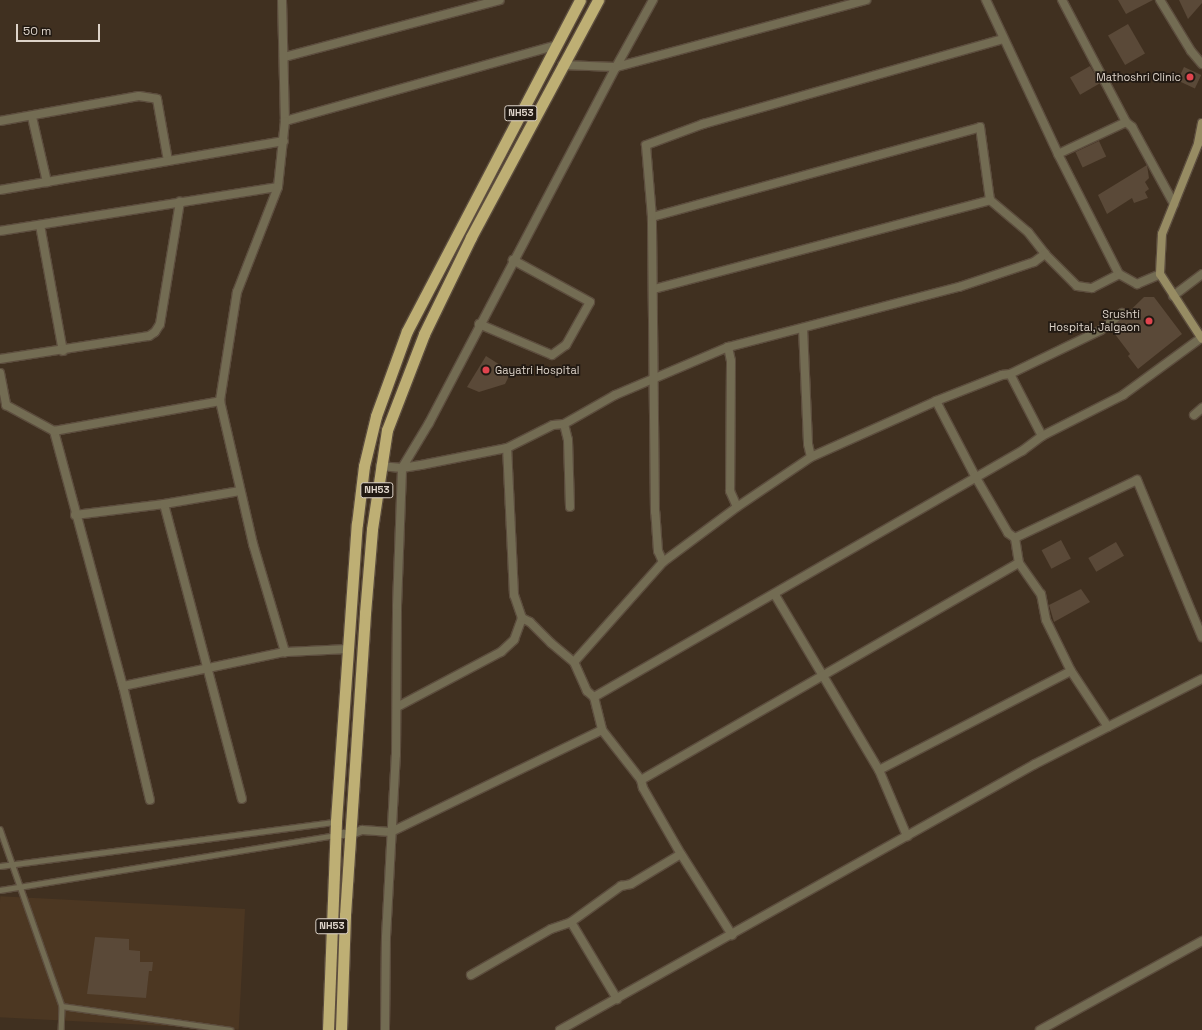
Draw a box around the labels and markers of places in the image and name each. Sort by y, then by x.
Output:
place label: Mathoshri Clinic [1096,70,1181,84]
marker: Mathoshri Clinic [1184,71,1196,83]
place label: Srushti Hospital, Jalgaon [1049,308,1140,334]
marker: Srushti Hospital, Jalgaon [1143,315,1155,327]
place label: Gayatri Hospital [495,363,580,377]
marker: Gayatri Hospital [480,364,492,376]

